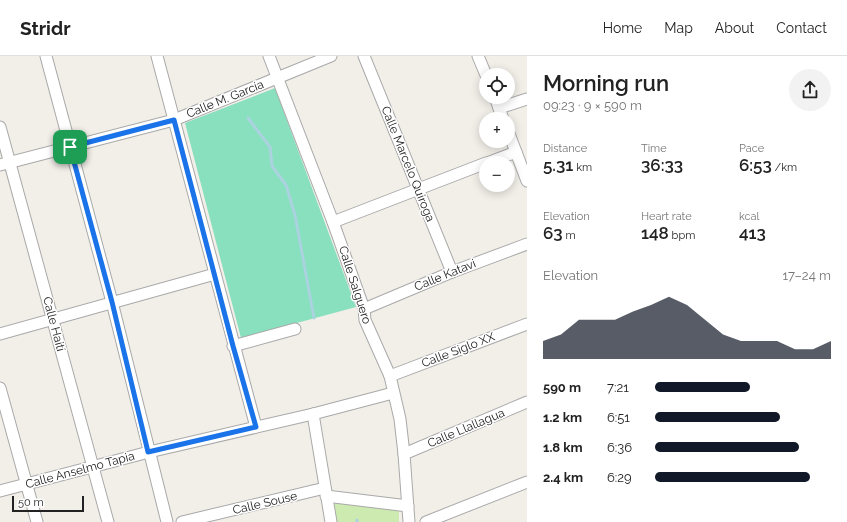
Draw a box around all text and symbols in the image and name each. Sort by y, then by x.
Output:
text: Stridr [20,17,71,39]
text: Home [603,20,642,36]
text: Map [664,20,693,36]
text: About [715,20,754,36]
text: Contact [776,20,827,36]
map controls [479,68,515,192]
button: locate [479,68,515,104]
button: share [789,69,831,111]
text: Morning run [543,70,669,96]
street label: Calle M. García [184,77,266,121]
text: 09:23 · 9 × 590 m [543,98,642,113]
street label: Calle Marcelo Quiroga [378,104,438,224]
button: + [479,112,515,148]
pin [53,130,87,164]
icon: arrive [59,136,81,158]
text: Distance [543,142,587,155]
text: Time [641,142,667,155]
text: Pace [739,142,764,155]
text: 5.31 [543,155,573,175]
text: 36:33 [641,155,683,175]
text: 6:53 [739,155,772,175]
button: − [479,156,515,192]
text: km [573,161,592,174]
text: /km [772,161,797,174]
text: Elevation [543,210,590,223]
text: Heart rate [641,210,692,223]
text: kcal [739,210,760,223]
text: 63 [543,223,563,243]
text: 148 [641,223,669,243]
text: 413 [739,223,766,243]
text: m [563,229,576,242]
text: bpm [669,229,695,242]
street label: Calle Salguero [336,244,374,326]
street label: Calle Katavi [412,256,478,294]
text: Elevation [543,268,598,283]
text: 17–24 m [782,268,831,283]
street label: Calle Haití [40,295,68,353]
street label: Calle Siglo XX [419,329,497,370]
text: 590 m [543,380,581,395]
text: 7:21 [607,380,629,395]
street label: Calle Llallagua [425,405,507,451]
text: 1.2 km [543,410,582,425]
text: 6:51 [607,410,630,425]
text: 1.8 km [543,440,583,455]
text: 6:36 [607,440,632,455]
street label: Calle Anselmo Tapia [24,449,136,491]
text: 2.4 km [543,470,583,485]
text: 6:29 [607,470,632,485]
street label: Calle Souse [231,489,299,517]
scale bar [12,494,84,513]
text: 50 m [18,496,44,509]

